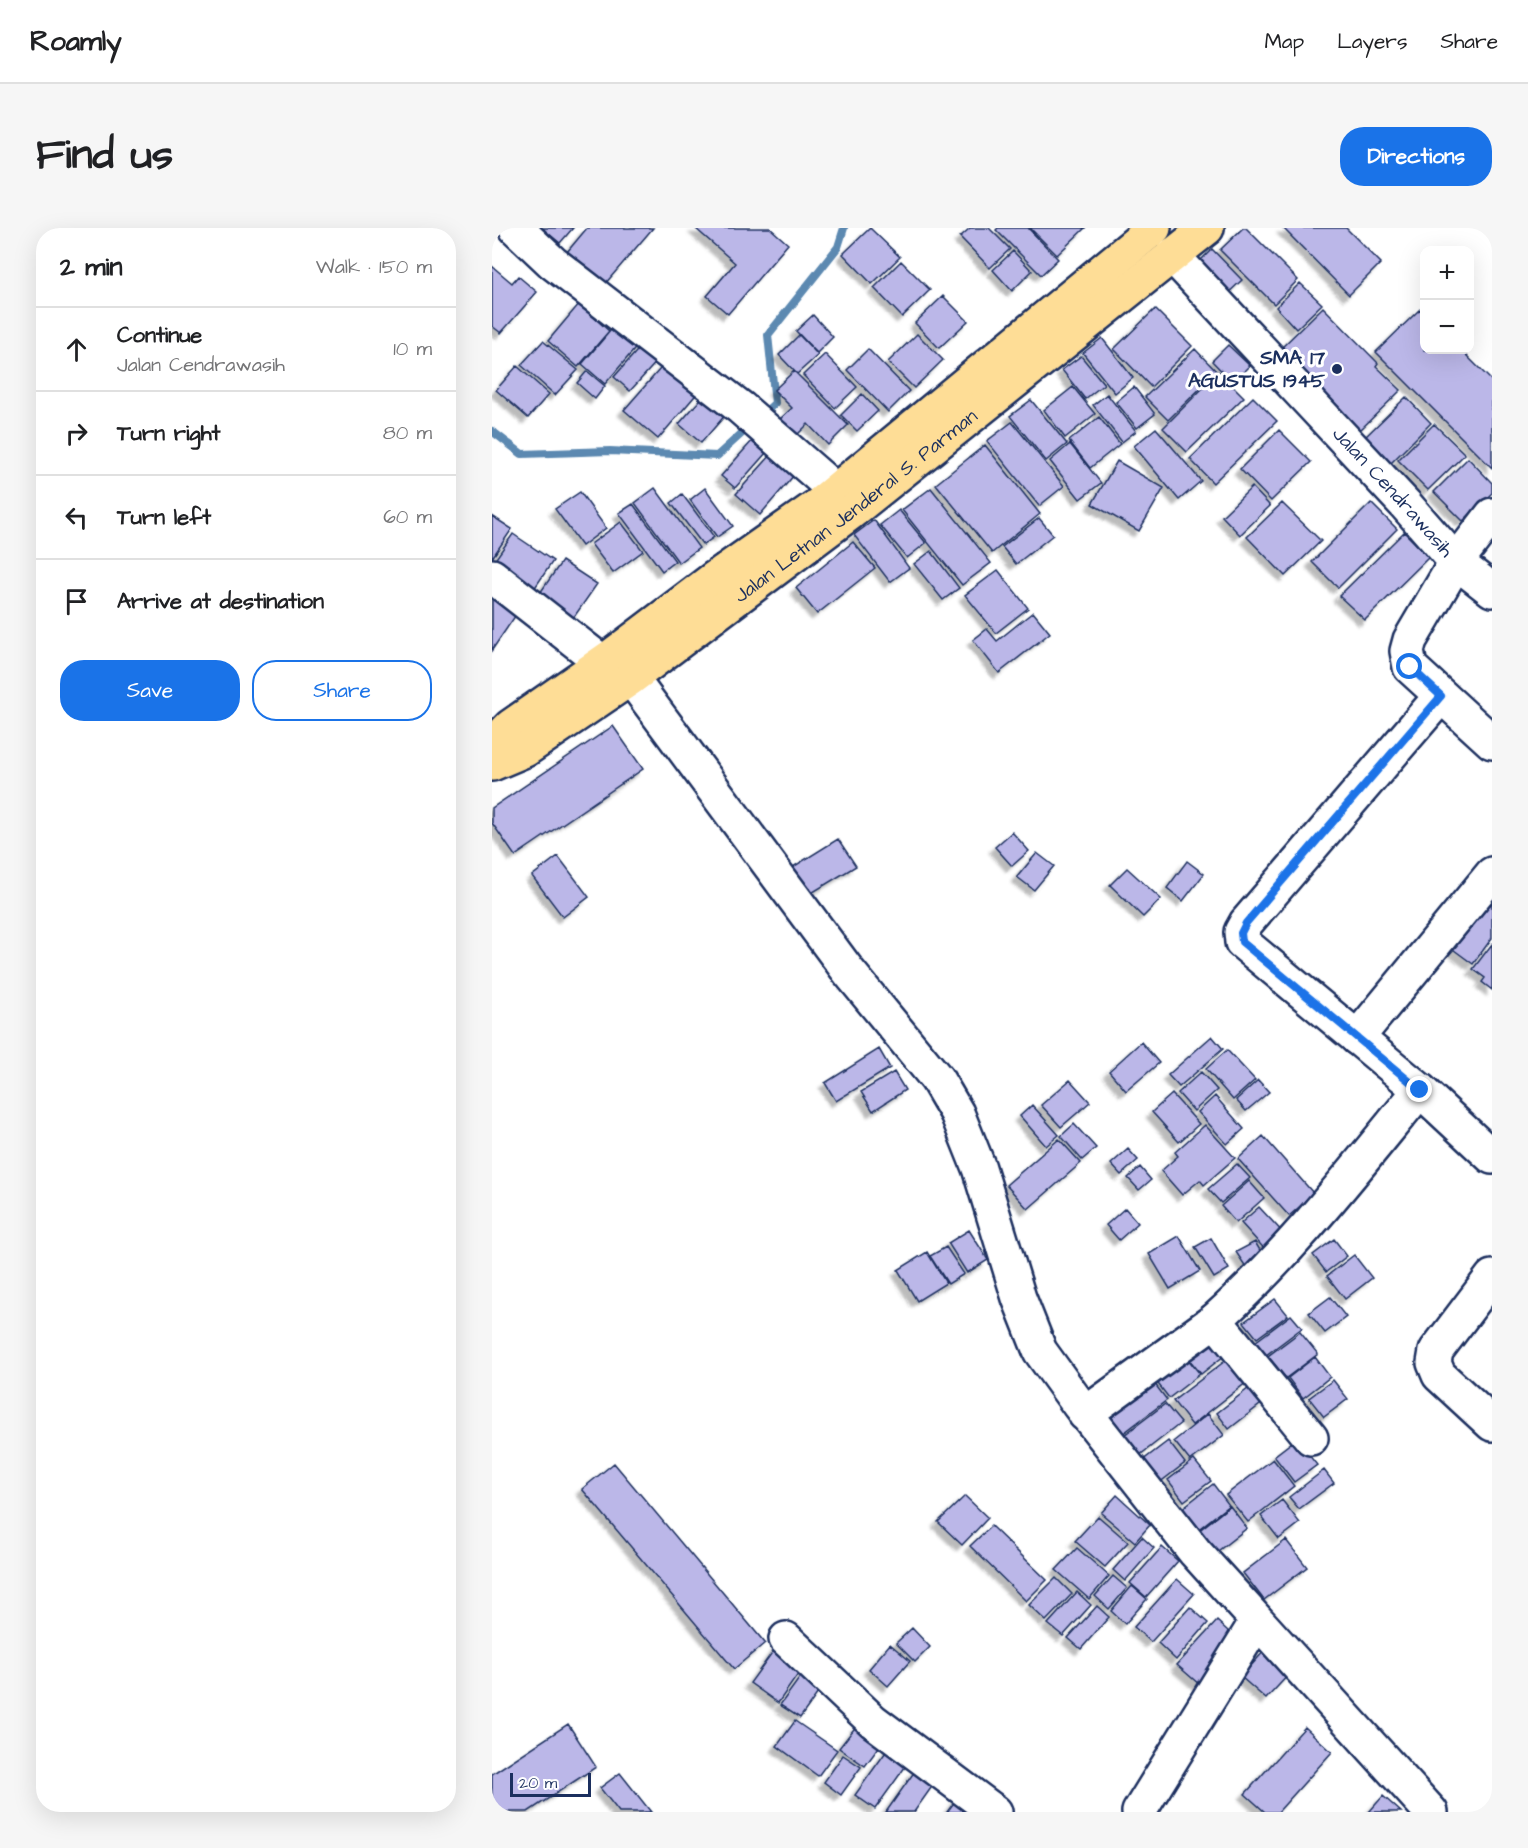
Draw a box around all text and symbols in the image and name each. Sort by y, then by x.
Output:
text: Roamly [30,22,122,61]
text: Map [1264,27,1304,56]
text: Layers [1337,27,1407,56]
text: Share [1440,27,1498,56]
text: Find us [36,127,173,185]
button: Directions [1340,127,1492,186]
map controls [1420,246,1474,354]
button: + [1420,246,1474,300]
text: 2 min [60,249,122,285]
text: Walk · 150 m [316,253,432,281]
button: − [1420,300,1474,354]
text: Continue [117,320,202,351]
icon: ahead [60,333,93,366]
text: 10 m [393,335,432,363]
place label: SMA 17 AGUSTUS 1945 [1188,344,1326,395]
text: Jalan Cendrawasih [117,351,285,379]
marker: SMA 17 AGUSTUS 1945 [1330,362,1344,376]
street label: Jalan Letnan Jenderal S. Parman [728,403,983,610]
icon: right [60,417,93,450]
text: Turn right [117,418,220,449]
text: 80 m [383,419,432,447]
street label: Jalan Cendrawasih [1326,421,1460,564]
icon: left [60,501,93,534]
text: Turn left [117,502,211,533]
text: 60 m [383,503,432,531]
icon: arrive [60,585,93,618]
text: Arrive at destination [117,586,324,617]
route start [1396,653,1422,679]
button: Save [60,660,240,721]
button: Share [252,660,432,721]
route end [1406,1076,1432,1102]
scale bar [510,1770,591,1798]
text: 20 m [519,1772,557,1794]

